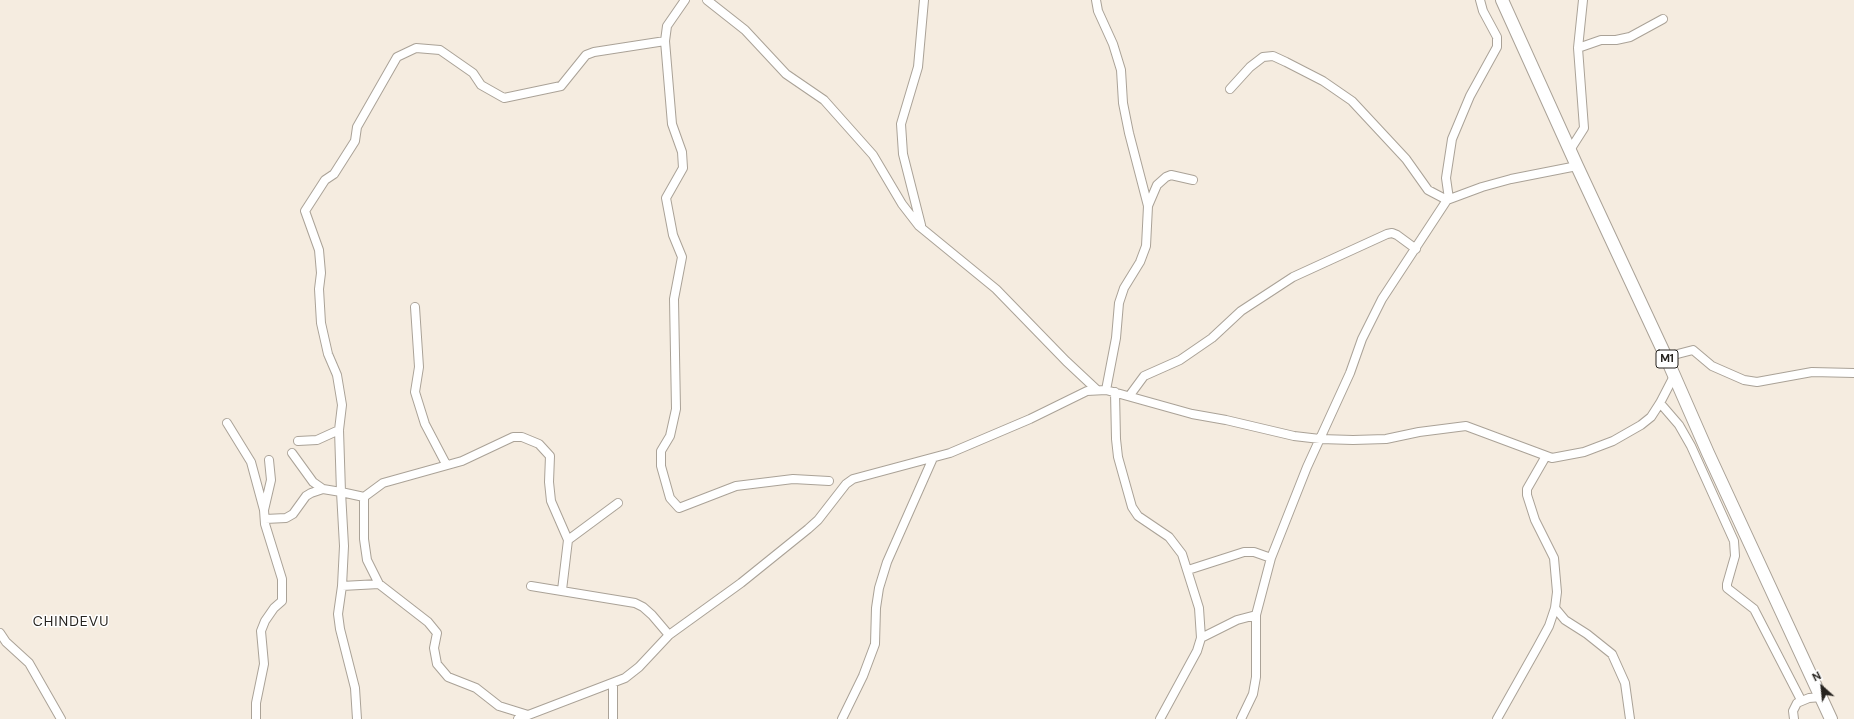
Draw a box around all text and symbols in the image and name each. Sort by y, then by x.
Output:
road number: M1 [1656,350,1678,368]
district label: CHINDEVU [33,614,109,630]
north arrow [1802,667,1842,707]
text: N [1810,668,1823,684]

